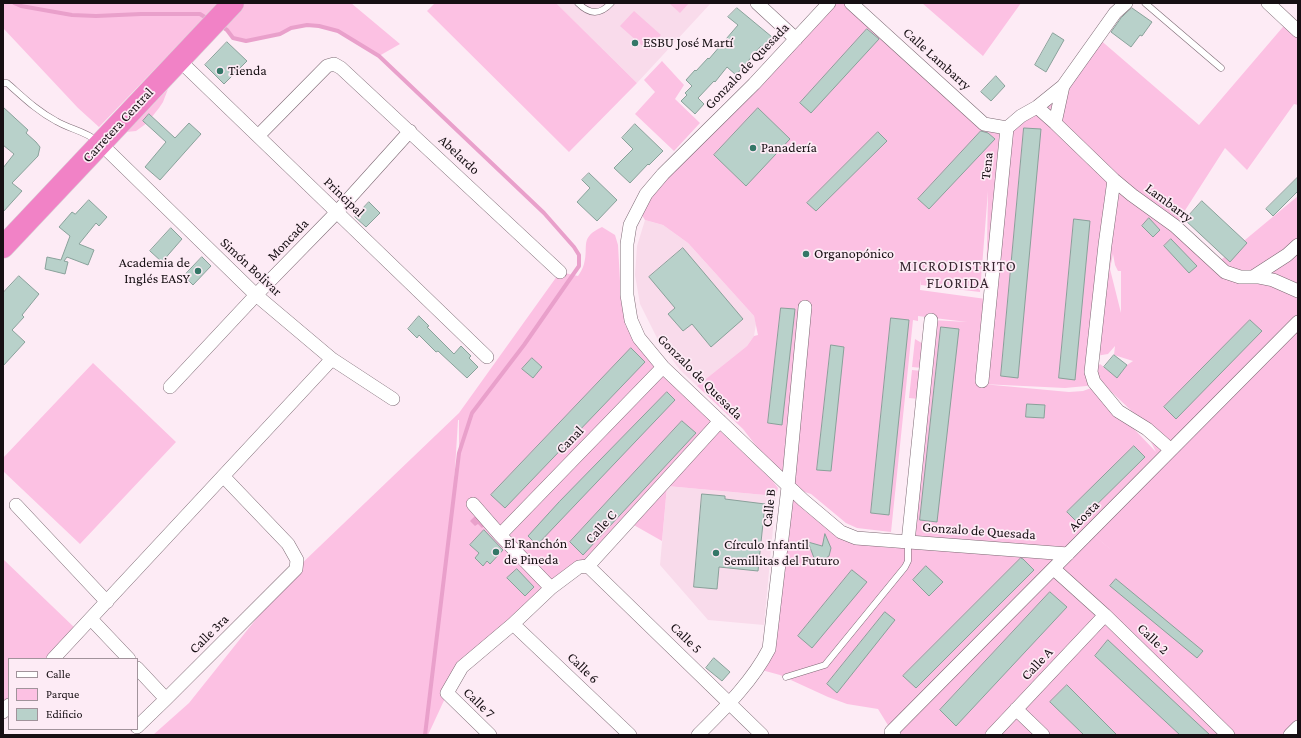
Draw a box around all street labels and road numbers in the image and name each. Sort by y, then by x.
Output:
street label: Gonzalo de Quesada [701,19,793,113]
street label: Calle Lambarry [900,24,974,94]
street label: Carretera Central [79,84,157,166]
street label: Abelardo [435,132,483,178]
street label: Tena [977,152,997,180]
street label: Principal [320,174,368,220]
street label: Lambarry [1142,180,1196,226]
street label: Moncada [264,215,312,265]
street label: Simón Bolivar [217,234,285,300]
street label: Gonzalo de Quesada [654,331,746,423]
street label: Canal [553,423,587,457]
street label: Calle B [759,488,779,528]
street label: Acosta [1065,497,1103,535]
street label: Calle C [582,507,620,547]
street label: Gonzalo de Quesada [922,519,1036,543]
street label: Calle 3ra [186,611,232,657]
street label: Calle 5 [667,619,705,657]
street label: Calle 2 [1134,620,1172,658]
street label: Calle A [1018,644,1056,684]
street label: Calle 6 [564,649,602,687]
street label: Calle 7 [460,684,498,722]

